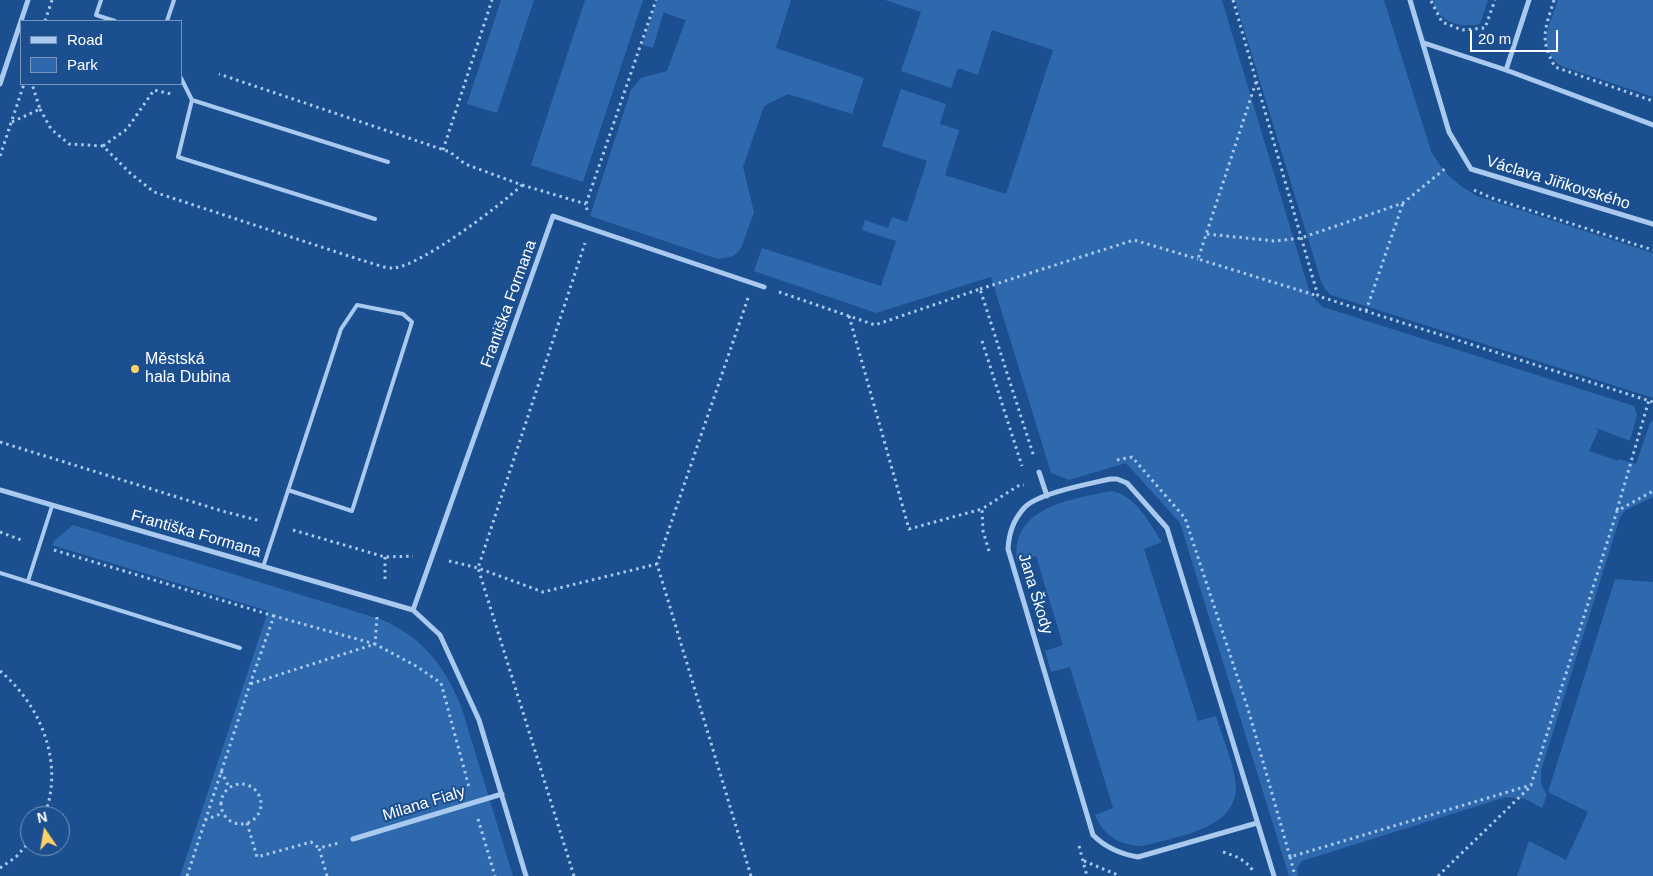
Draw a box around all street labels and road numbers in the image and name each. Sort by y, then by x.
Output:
street label: Václava Jiřikovského [1484,152,1632,214]
street label: Františka Formana [477,238,541,370]
street label: Františka Formana [129,506,263,562]
street label: Jana Škody [1014,551,1056,637]
street label: Milana Fialy [380,782,468,826]

